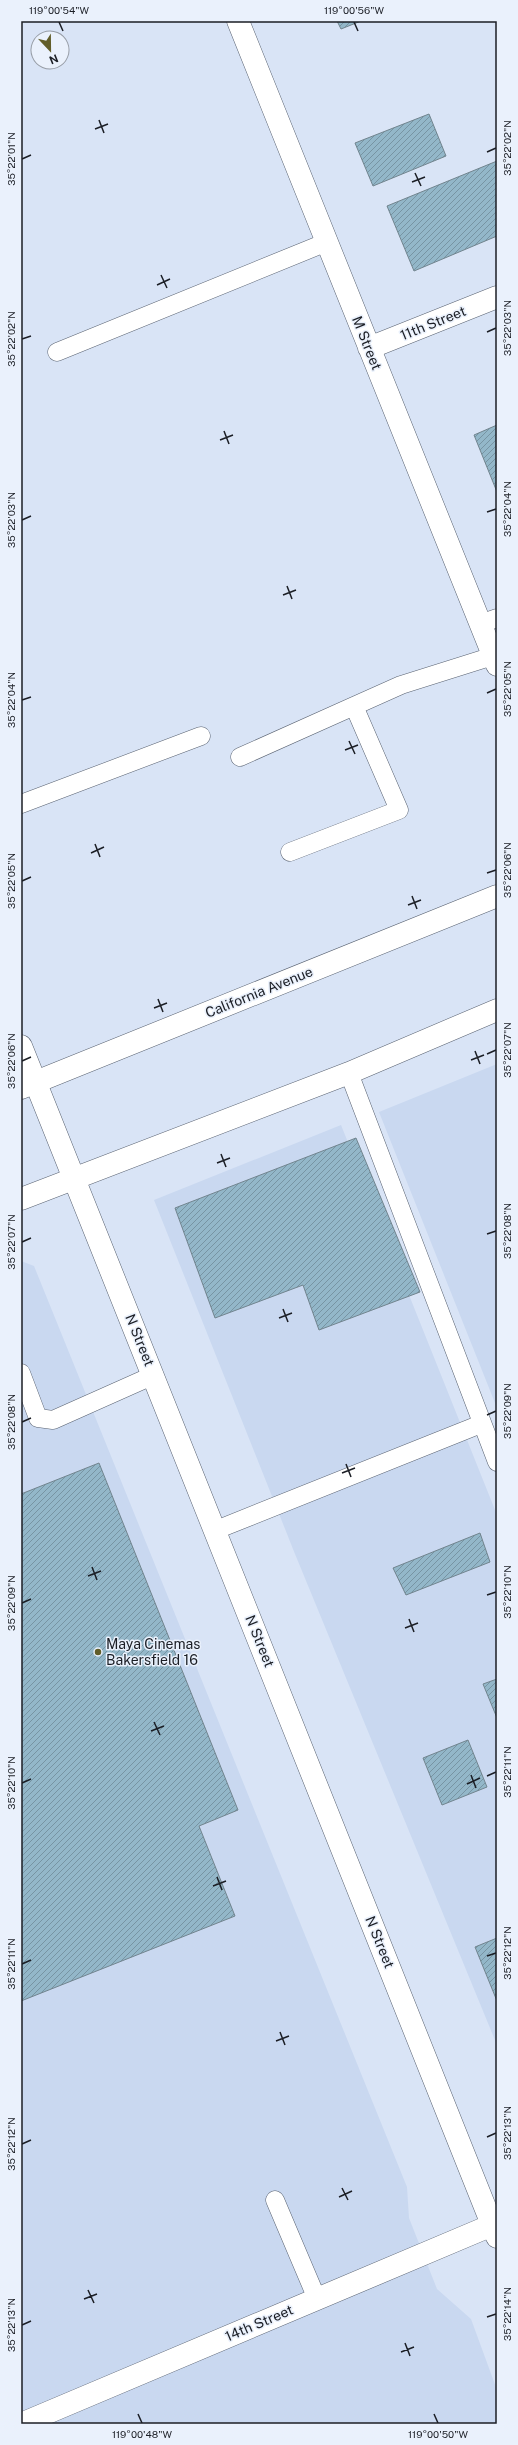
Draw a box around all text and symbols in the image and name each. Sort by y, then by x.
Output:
text: 119°00'54"W [29,4,90,16]
text: 119°00'56"W [324,4,385,16]
north arrow [30,30,70,70]
text: N [48,52,60,66]
text: 35°22'02"N [501,120,513,176]
text: 35°22'01"N [5,132,17,186]
text: 35°22'03"N [501,300,513,356]
street label: 11th Street [398,303,468,343]
text: 35°22'02"N [5,311,17,367]
street label: M Street [349,314,385,372]
text: 35°22'04"N [501,481,513,537]
text: 35°22'03"N [5,492,17,548]
text: 35°22'05"N [501,661,513,717]
text: 35°22'04"N [5,672,17,728]
text: 35°22'06"N [501,842,513,898]
text: 35°22'05"N [5,853,17,909]
street label: California Avenue [203,963,315,1021]
text: 35°22'07"N [501,1022,513,1078]
text: 35°22'06"N [5,1033,17,1089]
text: 35°22'08"N [501,1203,513,1259]
text: 35°22'07"N [5,1214,17,1270]
street label: N Street [122,1312,158,1368]
text: 35°22'09"N [501,1383,513,1439]
text: 35°22'08"N [5,1394,17,1450]
text: 35°22'10"N [501,1565,513,1619]
text: 35°22'09"N [5,1575,17,1631]
street label: N Street [242,1613,278,1669]
place label: Maya Cinemas Bakersfield 16 [106,1636,200,1668]
marker: Maya Cinemas Bakersfield 16 [93,1647,103,1657]
text: 35°22'11"N [501,1746,513,1798]
text: 35°22'10"N [5,1756,17,1810]
street label: N Street [362,1914,398,1970]
text: 35°22'12"N [501,1926,513,1980]
text: 35°22'11"N [5,1938,17,1990]
text: 35°22'13"N [501,2106,513,2160]
text: 35°22'12"N [5,2117,17,2171]
text: 35°22'14"N [501,2287,513,2341]
text: 35°22'13"N [5,2298,17,2352]
street label: 14th Street [223,2302,295,2344]
text: 119°00'48"W [112,2428,173,2440]
text: 119°00'50"W [408,2428,468,2440]

